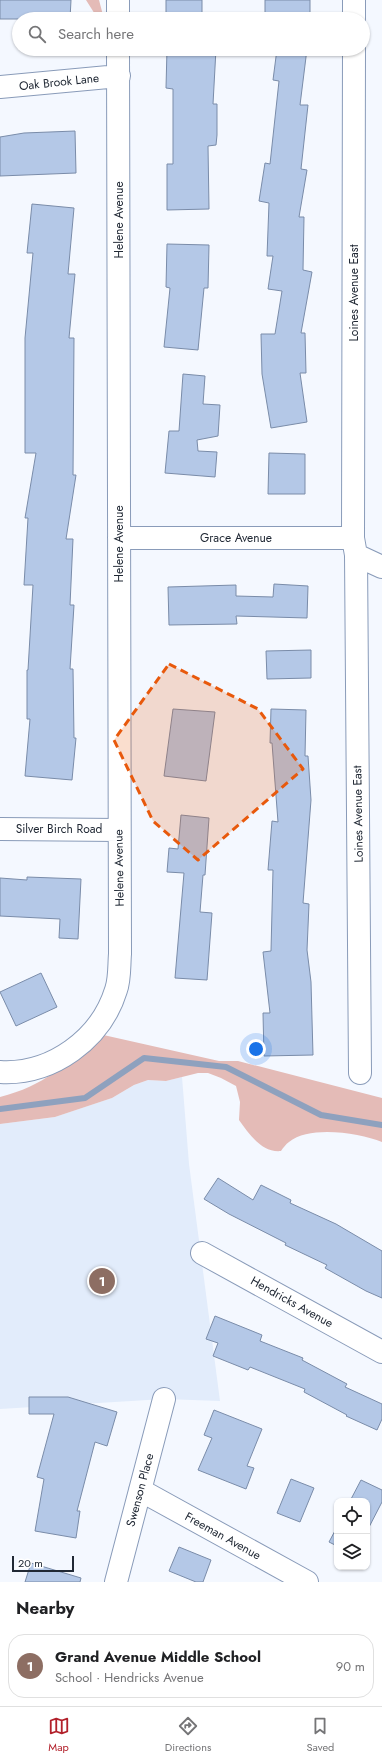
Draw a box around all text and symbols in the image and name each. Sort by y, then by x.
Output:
search box [12,12,370,56]
icon: search [26,23,48,45]
text: Search here [58,23,134,45]
street label: Oak Brook Lane [18,69,100,95]
street label: Helene Avenue [110,181,128,259]
street label: Loines Avenue East [345,244,363,342]
street label: Helene Avenue [110,505,128,583]
street label: Grace Avenue [200,529,272,547]
street label: Loines Avenue East [348,765,368,863]
street label: Silver Birch Road [16,820,102,838]
street label: Helene Avenue [109,829,129,907]
your location [246,1039,266,1059]
pin: 1 [89,1266,115,1296]
street label: Hendricks Avenue [247,1272,337,1332]
street label: Swenson Place [122,1451,158,1529]
map controls [334,1498,370,1570]
button: locate [334,1498,370,1534]
street label: Freeman Avenue [182,1508,264,1564]
button: layers [334,1534,370,1570]
scale bar [12,1554,74,1573]
text: 20 m [18,1555,43,1571]
text: Nearby [16,1596,74,1620]
text: Grand Avenue Middle School [55,1646,261,1668]
text: 1 [27,1657,33,1676]
text: 90 m [336,1657,365,1676]
text: School · Hendricks Avenue [55,1668,204,1687]
tab: Map [48,1715,70,1755]
tab: Directions [165,1715,211,1755]
tab: Saved [307,1715,334,1755]

